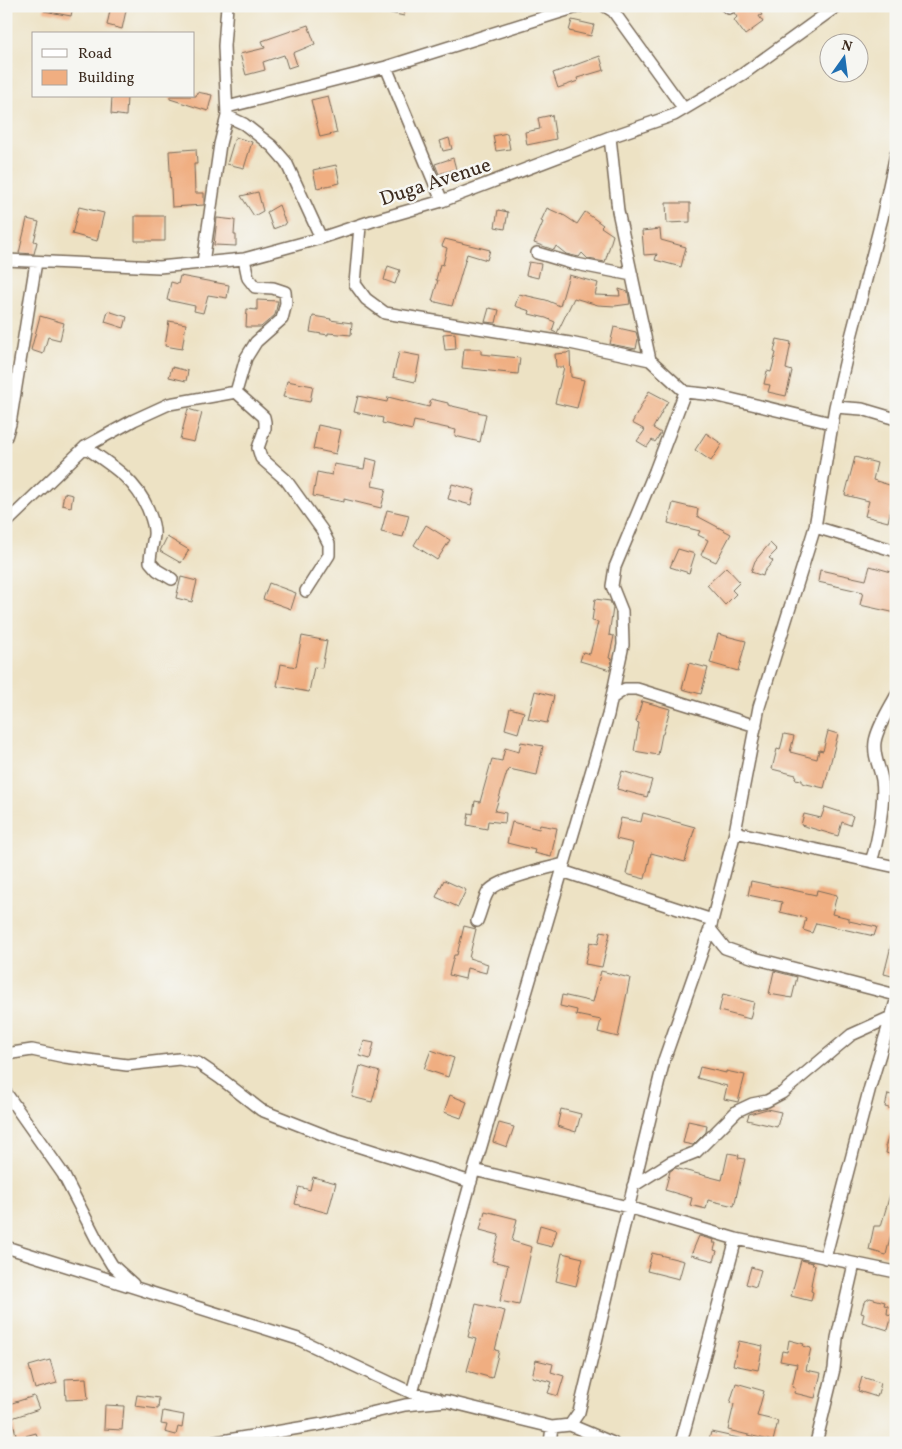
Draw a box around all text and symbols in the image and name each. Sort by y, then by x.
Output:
legend [32,32,195,98]
north arrow [820,32,870,82]
text: N [840,36,854,57]
text: Road [78,44,112,65]
text: Building [78,68,135,89]
street label: Duga Avenue [376,152,495,214]

